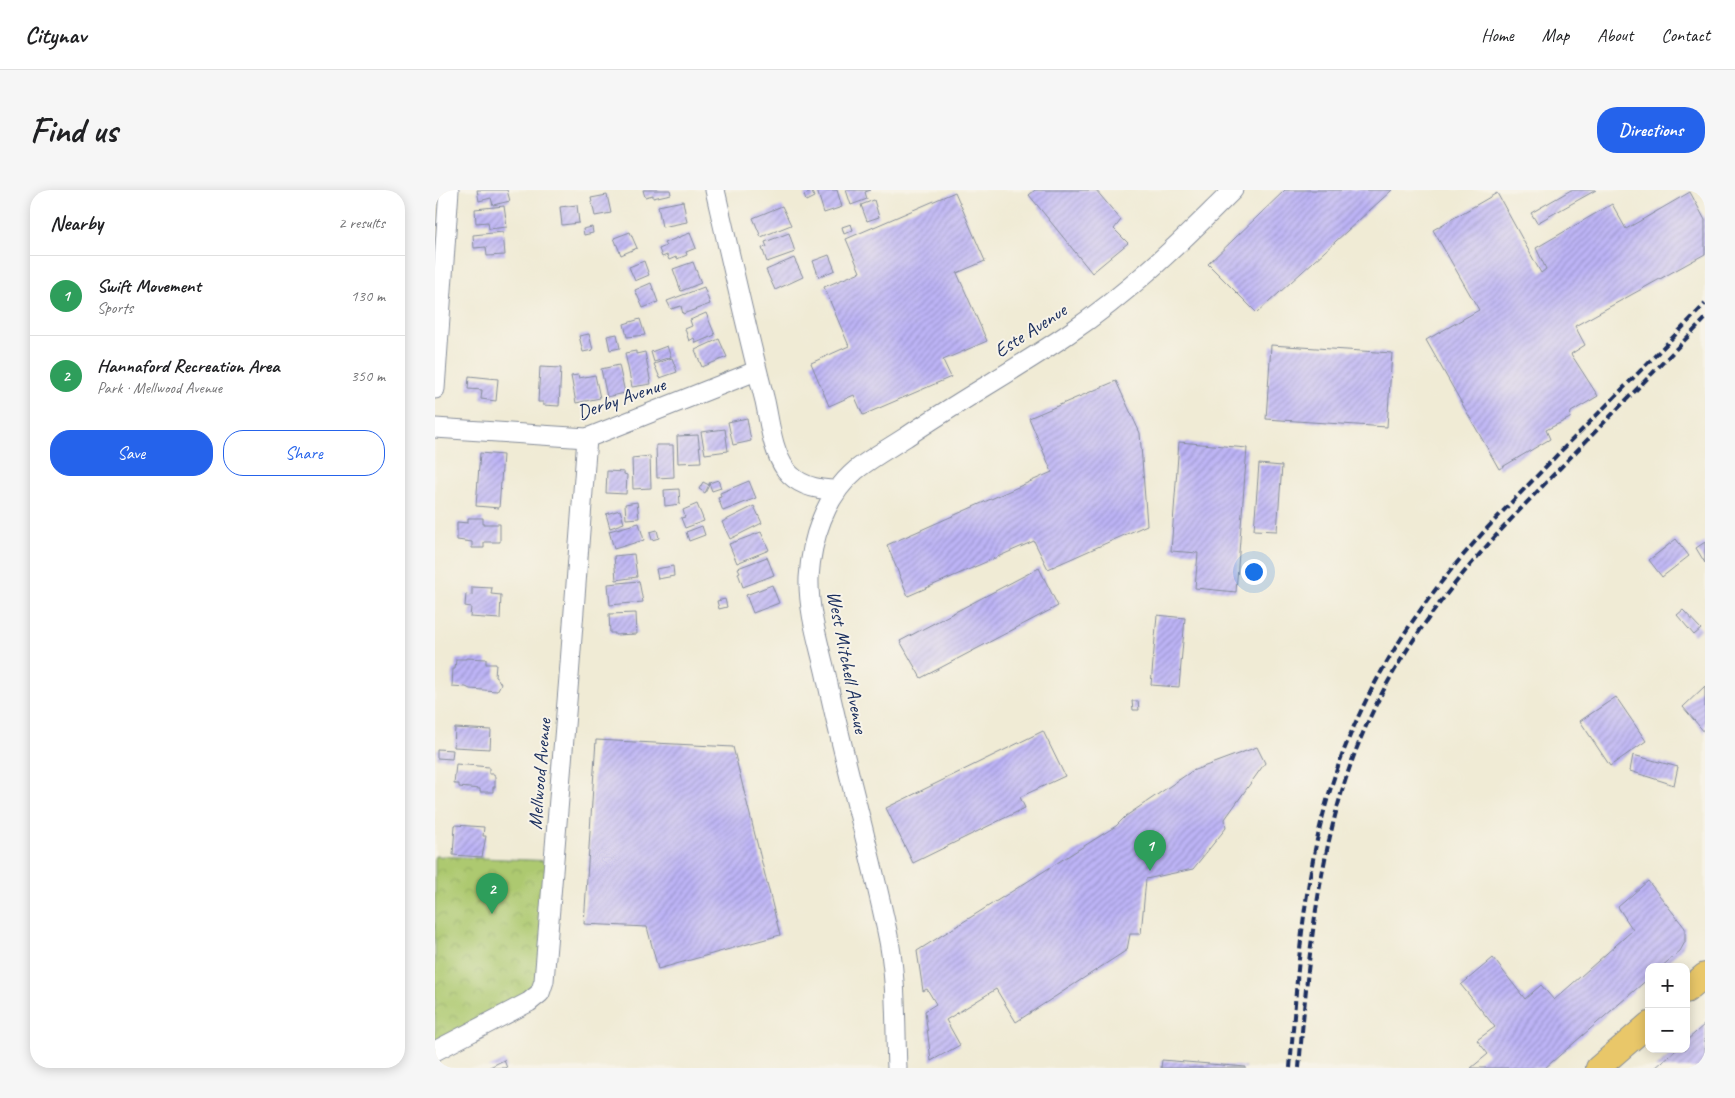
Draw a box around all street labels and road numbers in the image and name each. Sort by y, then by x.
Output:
street label: Este Avenue [989,297,1072,363]
street label: Derby Avenue [574,371,670,425]
street label: West Mitchell Avenue [821,589,874,737]
street label: Mellwood Avenue [522,716,557,830]

